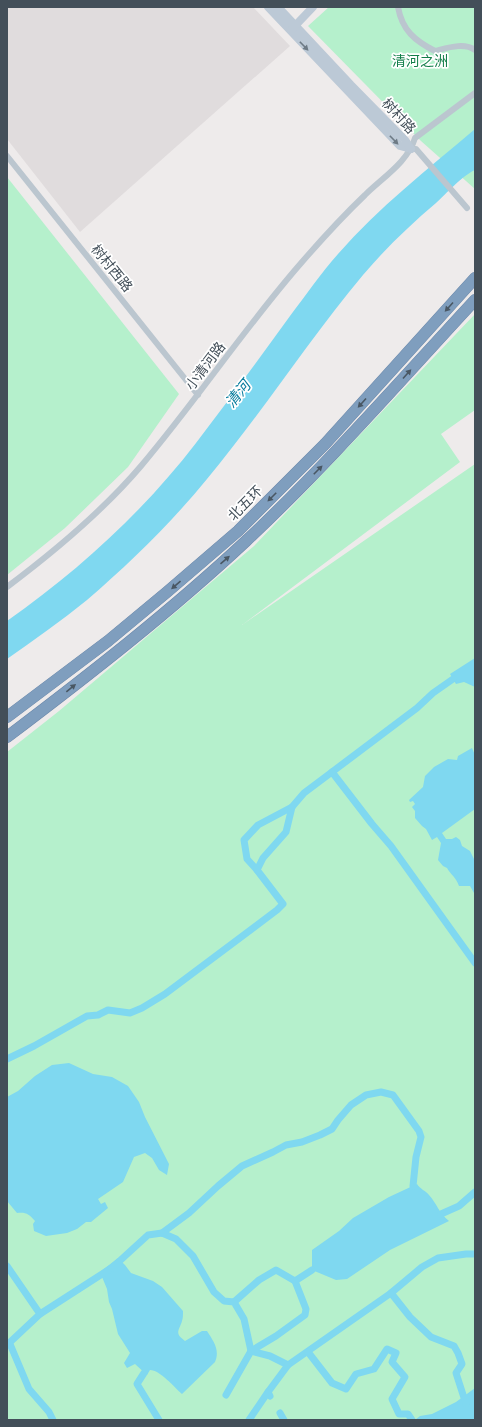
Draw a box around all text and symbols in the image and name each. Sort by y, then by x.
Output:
one-way arrow [299,41,309,51]
park label: 清河之洲 [392,50,448,71]
street label: 树村路 [377,93,421,138]
one-way arrow [389,135,399,145]
street label: 树村西路 [87,239,138,296]
one-way arrow [444,302,454,312]
street label: 小清河路 [179,337,230,394]
one-way arrow [402,369,411,380]
water label: 清河 [219,372,258,413]
one-way arrow [357,398,366,409]
one-way arrow [313,465,323,475]
street label: 北五环 [222,480,267,525]
one-way arrow [267,492,277,502]
one-way arrow [220,555,230,565]
one-way arrow [170,580,181,589]
one-way arrow [66,683,77,692]

